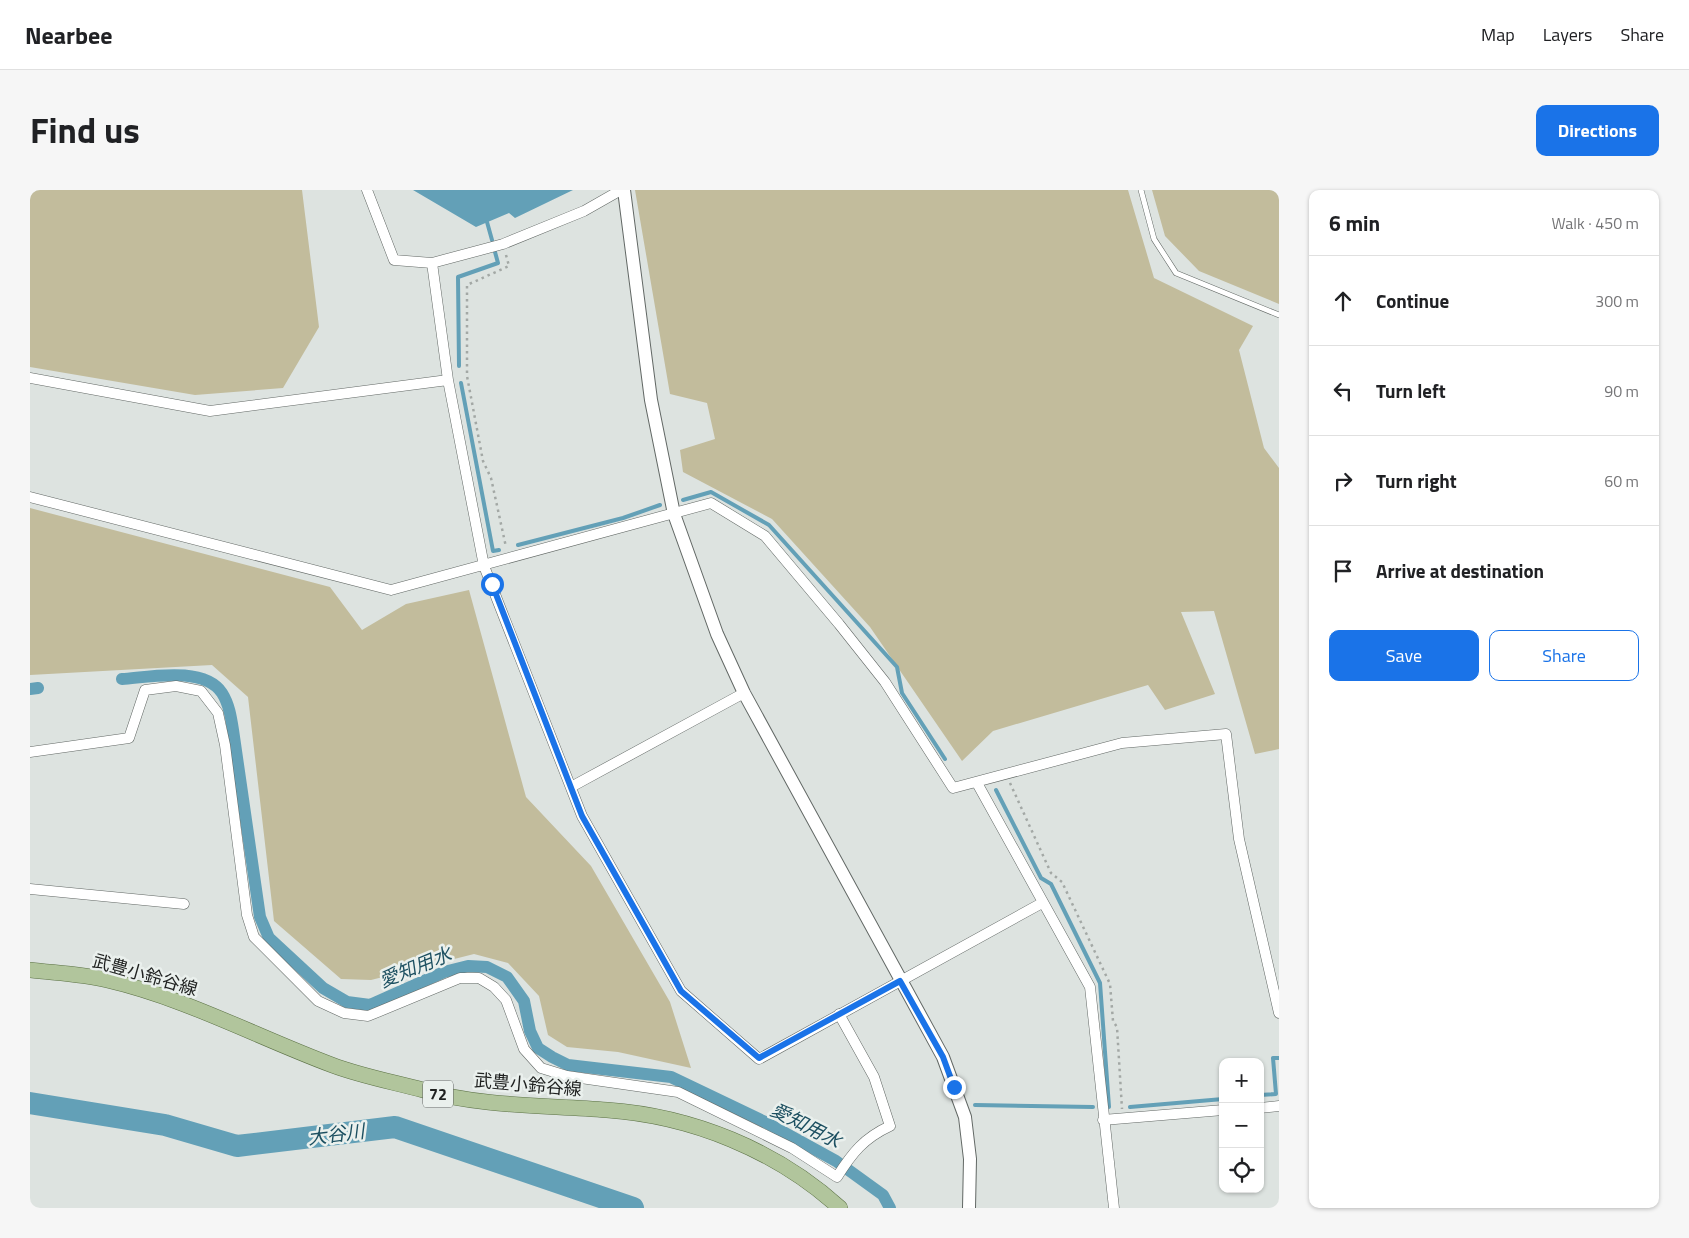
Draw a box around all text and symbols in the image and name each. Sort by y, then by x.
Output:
text: Nearbee [25,17,112,53]
text: Map [1481,21,1515,48]
text: Layers [1543,21,1592,48]
text: Share [1620,21,1664,48]
text: Find us [30,103,140,157]
button: Directions [1536,105,1659,156]
text: 6 min [1329,207,1380,239]
text: Walk · 450 m [1551,211,1639,235]
text: Continue [1376,286,1449,315]
icon: ahead [1329,287,1357,315]
text: 300 m [1595,289,1639,313]
text: Turn left [1376,376,1446,405]
icon: left [1329,377,1357,405]
text: 90 m [1604,379,1639,403]
text: Turn right [1376,466,1457,495]
icon: right [1329,467,1357,495]
text: 60 m [1604,469,1639,493]
text: Arrive at destination [1376,556,1544,585]
icon: arrive [1329,557,1357,585]
route start [481,573,504,596]
button: Save [1329,630,1479,681]
button: Share [1489,630,1639,681]
water label: 愛知用水 [374,938,457,994]
street label: 武豊小鈴谷線 [90,947,201,1002]
map controls [1219,1058,1264,1193]
button: + [1219,1058,1264,1103]
street label: 武豊小鈴谷線 [473,1066,583,1103]
route end [943,1076,966,1099]
road number: 72 [423,1081,453,1108]
water label: 愛知用水 [766,1094,848,1156]
button: − [1219,1103,1264,1148]
water label: 大谷川 [306,1115,368,1151]
button: locate [1219,1148,1264,1193]

